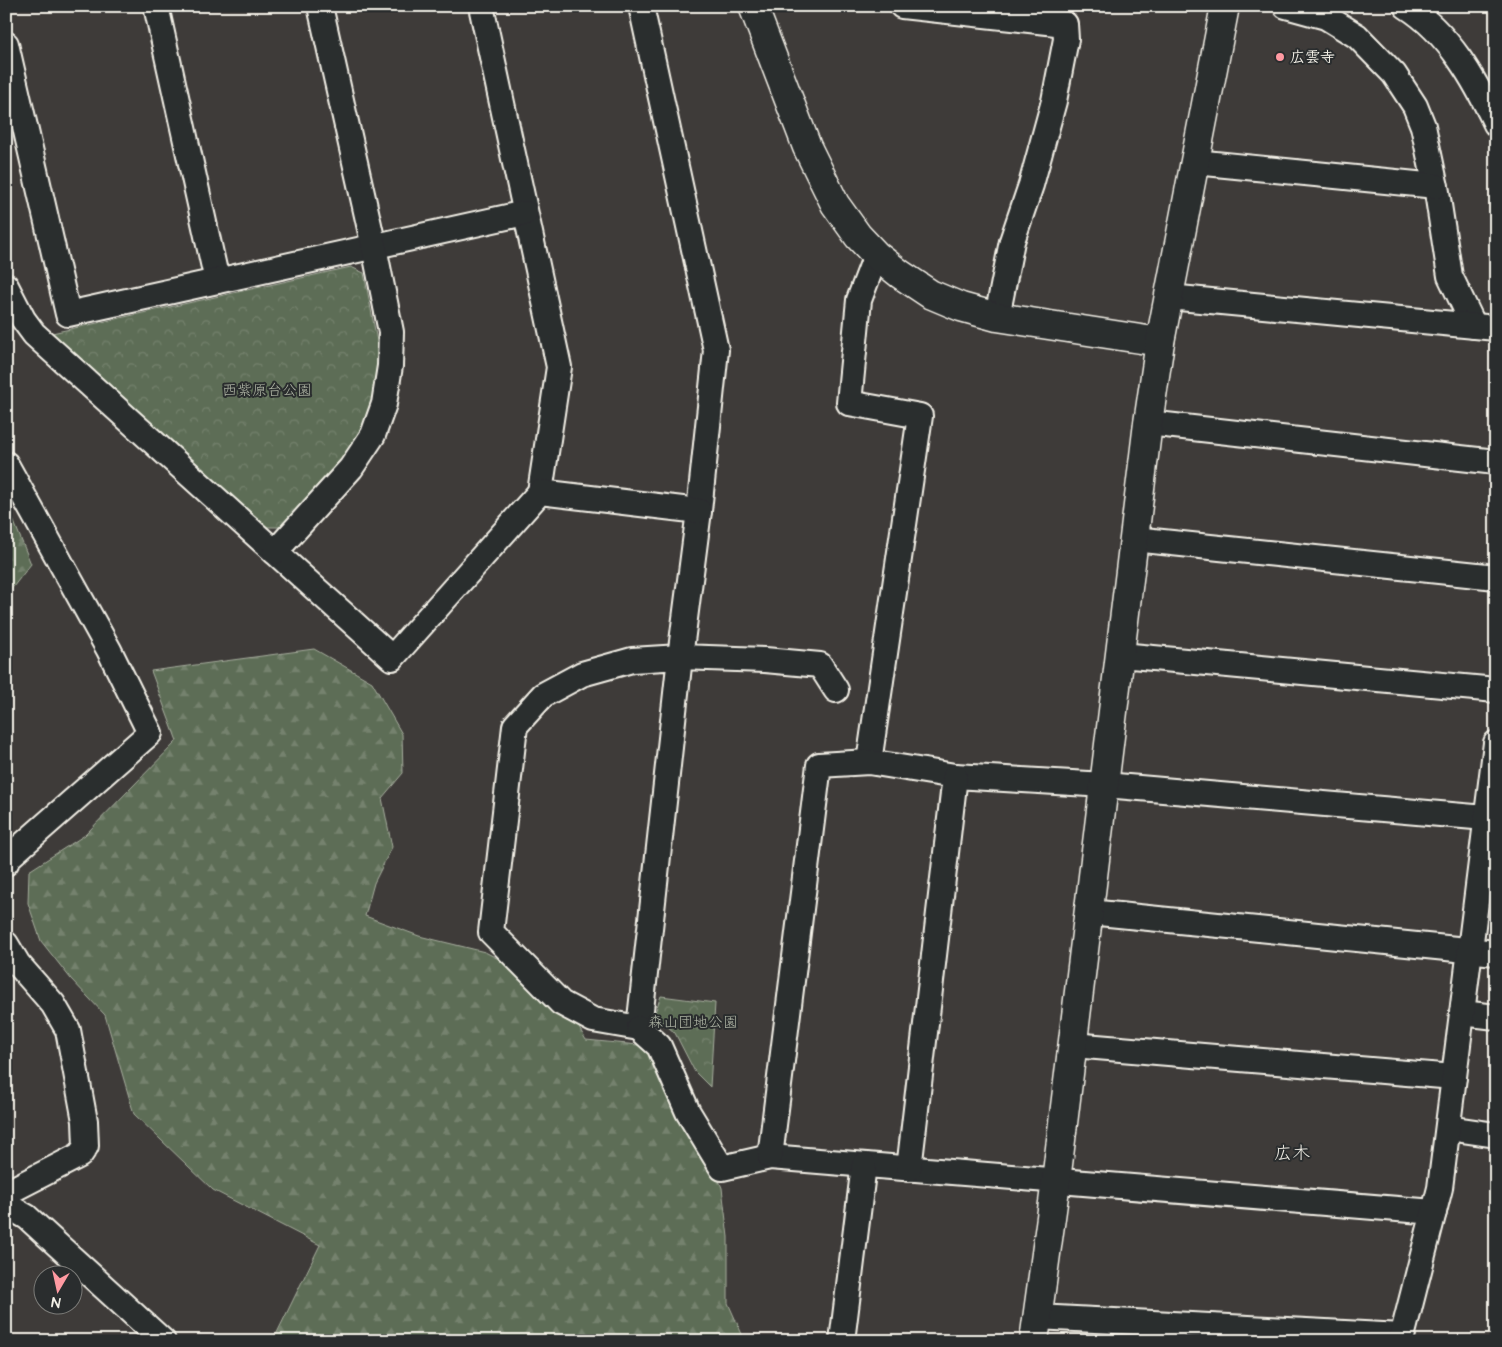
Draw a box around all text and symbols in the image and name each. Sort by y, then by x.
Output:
place label: 広雲寺 [1290,47,1335,68]
marker: 広雲寺 [1274,51,1286,63]
park label: 西紫原台公園 [222,380,312,401]
park label: 森山団地公園 [648,1012,738,1033]
district label: 広木 [1274,1141,1310,1166]
north arrow [32,1264,82,1314]
text: N [50,1291,62,1312]

